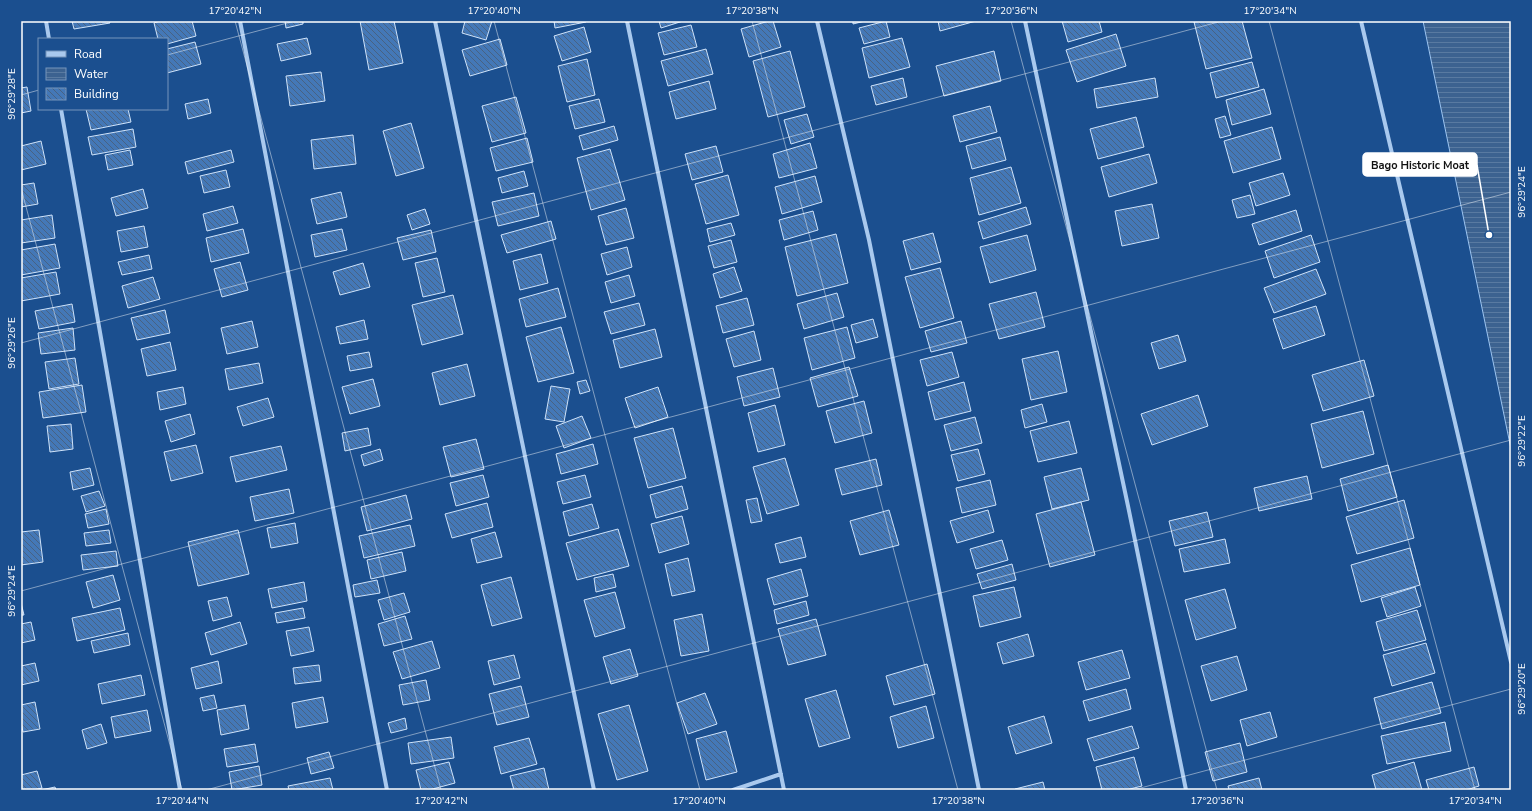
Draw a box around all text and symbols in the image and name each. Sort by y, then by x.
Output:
text: 17°20'42"N [208,4,262,18]
text: 17°20'40"N [467,4,521,18]
text: 17°20'38"N [725,4,779,18]
text: 17°20'36"N [984,4,1038,18]
text: 17°20'34"N [1243,4,1297,18]
legend [38,38,168,110]
text: Road [74,46,102,62]
text: Water [74,66,108,82]
text: 96°29'28"E [5,68,19,120]
text: Building [74,86,119,102]
callout: Bago Historic Moat [1363,153,1477,176]
text: Bago Historic Moat [1371,158,1470,173]
text: 96°29'24"E [1515,166,1529,218]
text: 96°29'26"E [5,317,19,369]
text: 96°29'22"E [1515,415,1529,467]
text: 96°29'24"E [5,565,19,617]
text: 96°29'20"E [1515,663,1529,715]
text: 17°20'44"N [155,794,209,808]
text: 17°20'42"N [414,794,468,808]
text: 17°20'40"N [672,794,726,808]
text: 17°20'38"N [931,794,985,808]
text: 17°20'36"N [1190,794,1244,808]
text: 17°20'34"N [1448,794,1502,808]

